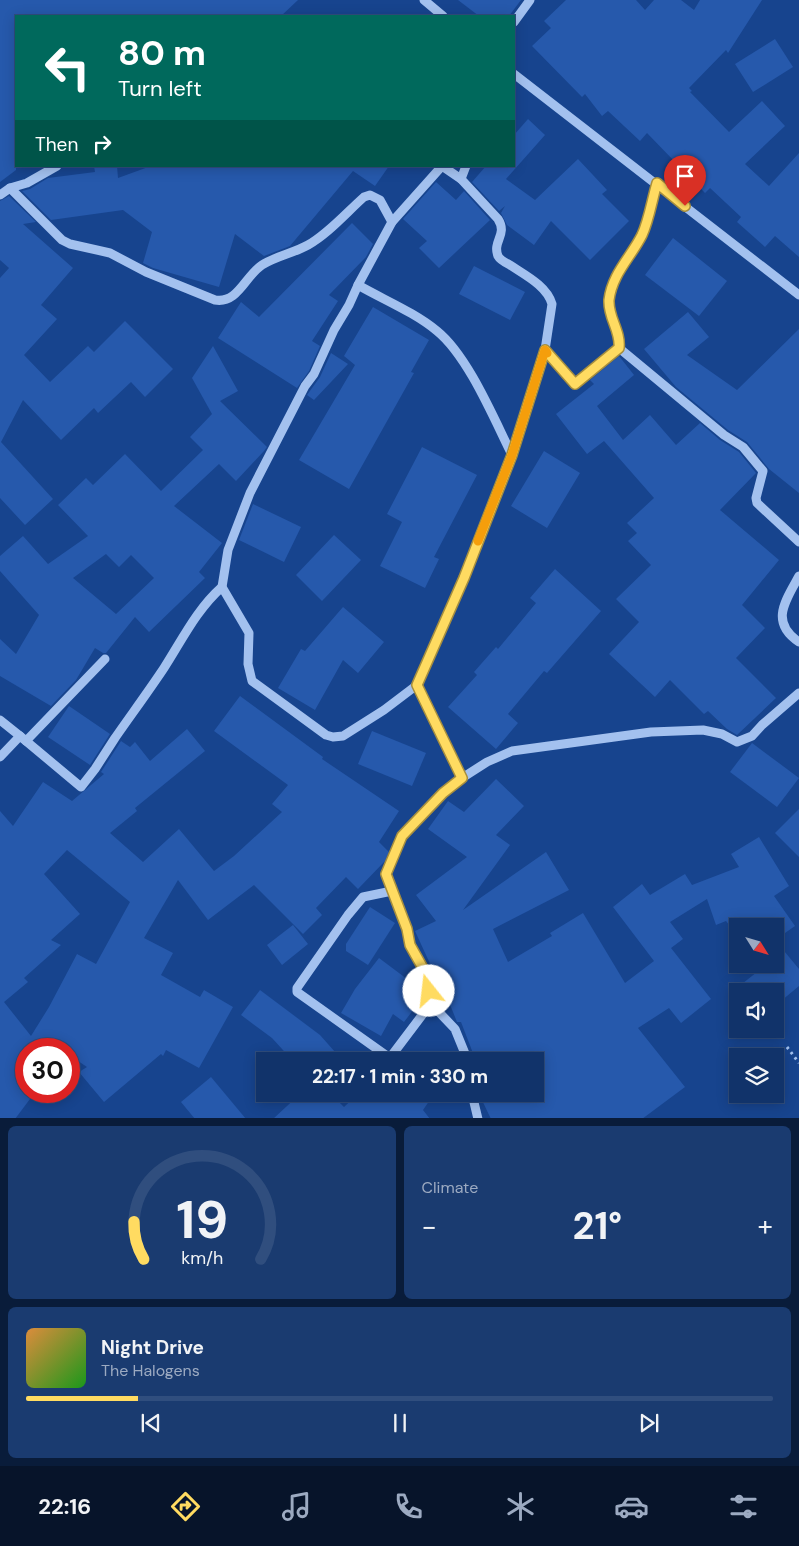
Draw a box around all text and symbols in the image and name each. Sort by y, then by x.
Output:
text: 80 m [118,30,206,76]
icon: left [35,35,100,100]
text: Turn left [118,74,202,103]
icon: right [88,130,116,158]
text: Then [35,132,78,157]
pin [664,155,706,206]
icon: arrive [671,162,699,190]
north arrow [729,918,784,972]
map controls [729,918,784,1103]
position arrow [402,964,454,1016]
button: sound [729,983,784,1038]
speed limit sign: 30 [15,1038,80,1103]
button: layers [729,1048,784,1103]
text: 22:17 · 1 min · 330 m [312,1064,488,1089]
text: Climate [422,1177,478,1198]
text: 19 [176,1186,228,1254]
text: 21° [572,1201,622,1251]
text: − [422,1208,437,1245]
text: + [758,1208,773,1245]
text: km/h [181,1246,223,1270]
text: Night Drive [101,1335,204,1360]
text: The Halogens [101,1360,200,1381]
icon: previous [137,1409,165,1437]
icon: pause [386,1409,414,1437]
icon: next [635,1409,663,1437]
icon: directions [168,1489,203,1524]
icon: music [279,1489,314,1524]
icon: phone [391,1489,426,1524]
icon: climate [503,1489,538,1524]
icon: car [614,1489,649,1524]
icon: filters [726,1489,761,1524]
text: 22:16 [38,1492,91,1521]

